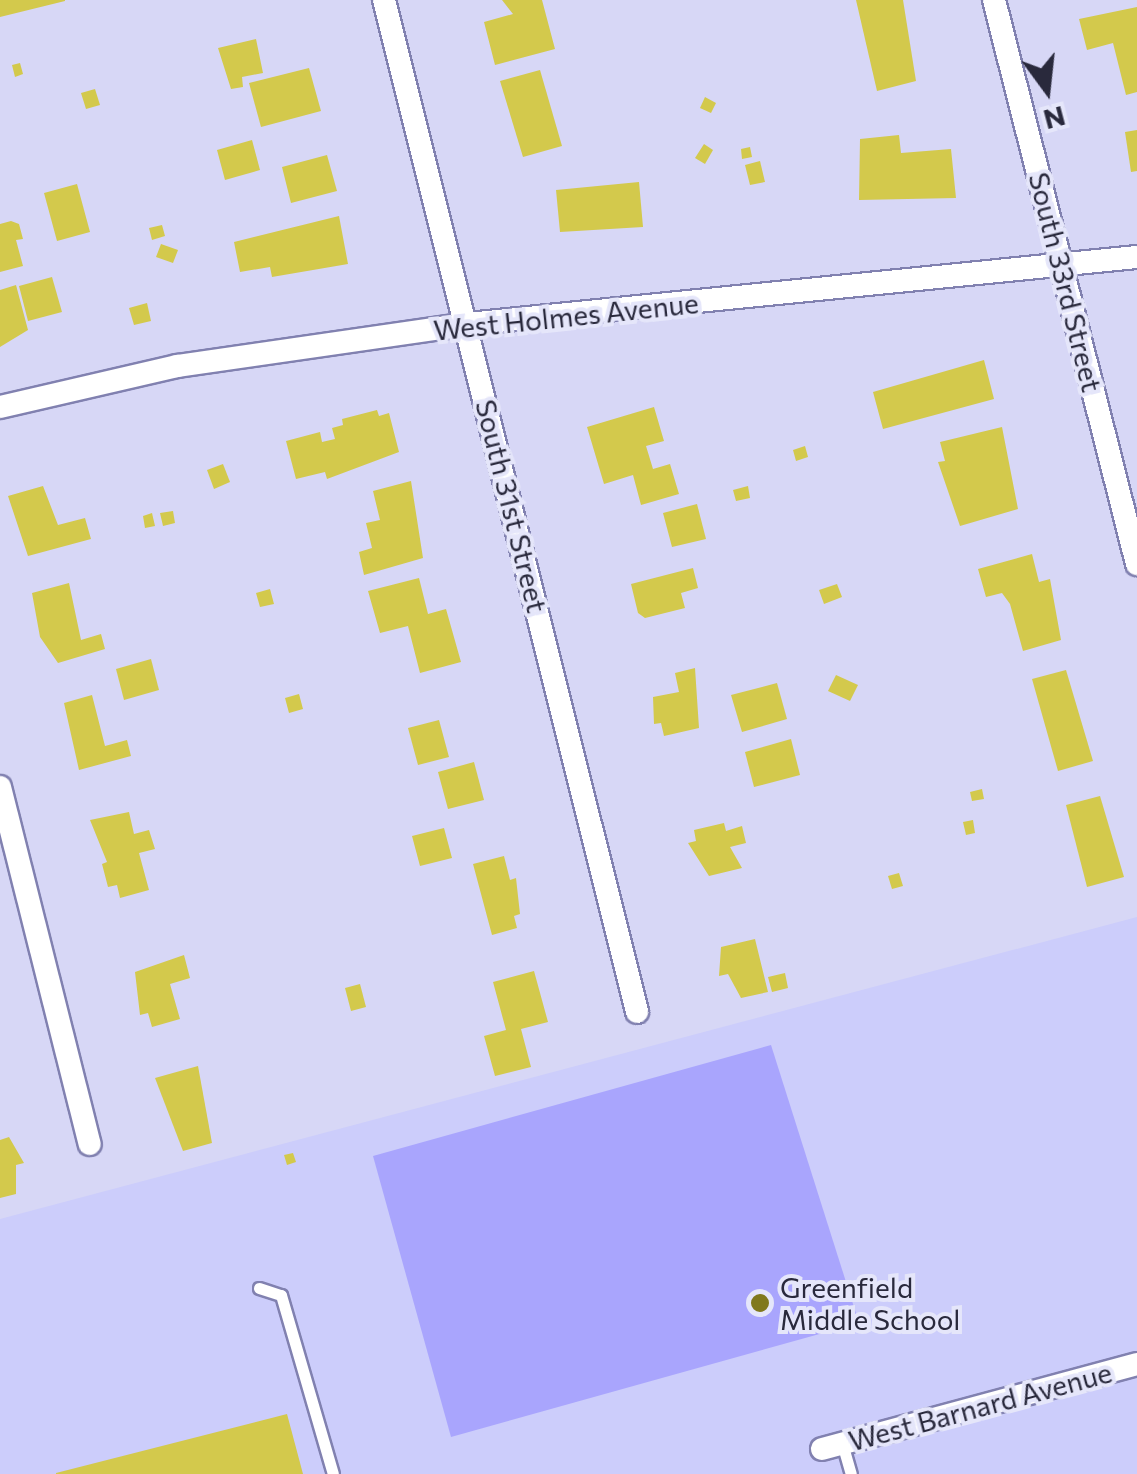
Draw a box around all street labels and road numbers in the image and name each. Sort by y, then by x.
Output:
street label: South 33rd Street [1022,169,1110,395]
street label: West Holmes Avenue [432,285,700,347]
street label: South 31st Street [469,396,555,616]
street label: West Barnard Avenue [845,1355,1115,1457]

